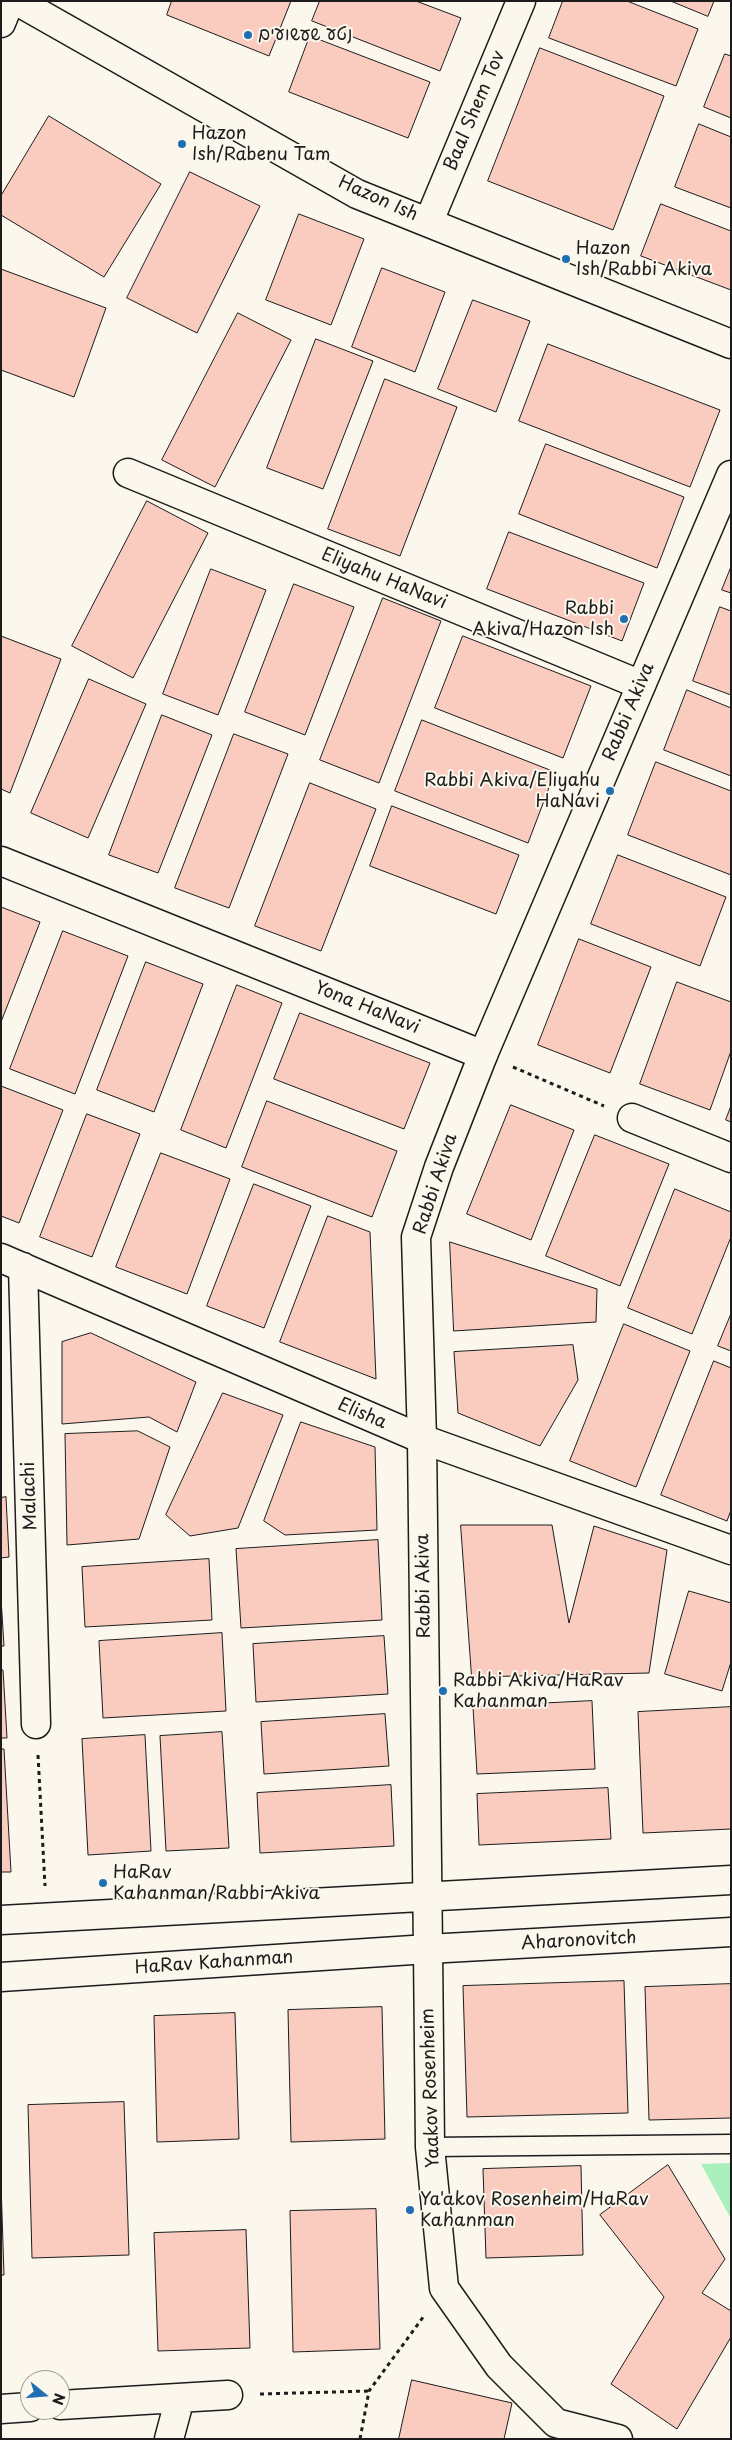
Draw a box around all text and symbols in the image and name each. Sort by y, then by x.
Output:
place label: נטע שעשועים [258,24,352,46]
marker: נטע שעשועים [242,29,254,41]
street label: Baal Shem Tov [440,48,510,174]
place label: Hazon Ish/Rabenu Tam [192,123,331,166]
marker: Hazon Ish/Rabenu Tam [176,138,188,150]
street label: Hazon Ish [335,172,421,226]
place label: Hazon Ish/Rabbi Akiva [576,238,712,280]
marker: Hazon Ish/Rabbi Akiva [560,253,572,265]
street label: Eliyahu HaNavi [318,544,450,614]
place label: Rabbi Akiva/Hazon Ish [472,598,614,640]
marker: Rabbi Akiva/Hazon Ish [618,613,630,625]
street label: Rabbi Akiva [599,660,659,764]
place label: Rabbi Akiva/Eliyahu HaNavi [424,770,600,812]
marker: Rabbi Akiva/Eliyahu HaNavi [604,785,616,797]
street label: Yona HaNavi [311,977,423,1039]
street label: Rabbi Akiva [410,1131,462,1237]
street label: Elisha [334,1394,390,1434]
street label: Malachi [18,1461,42,1531]
street label: Rabbi Akiva [412,1534,436,1638]
place label: Rabbi Akiva/HaRav Kahanman [453,1670,623,1712]
marker: Rabbi Akiva/HaRav Kahanman [437,1685,449,1697]
place label: HaRav Kahanman/Rabbi Akiva [113,1862,320,1905]
marker: HaRav Kahanman/Rabbi Akiva [97,1877,109,1889]
street label: Aharonovitch [521,1927,637,1955]
street label: HaRav Kahanman [134,1947,294,1979]
street label: Yaakov Rosenheim [417,2008,445,2168]
place label: Ya'akov Rosenheim/HaRav Kahanman [420,2189,648,2232]
marker: Ya'akov Rosenheim/HaRav Kahanman [404,2204,416,2216]
north arrow [20,2370,70,2420]
text: N [47,2391,71,2408]

